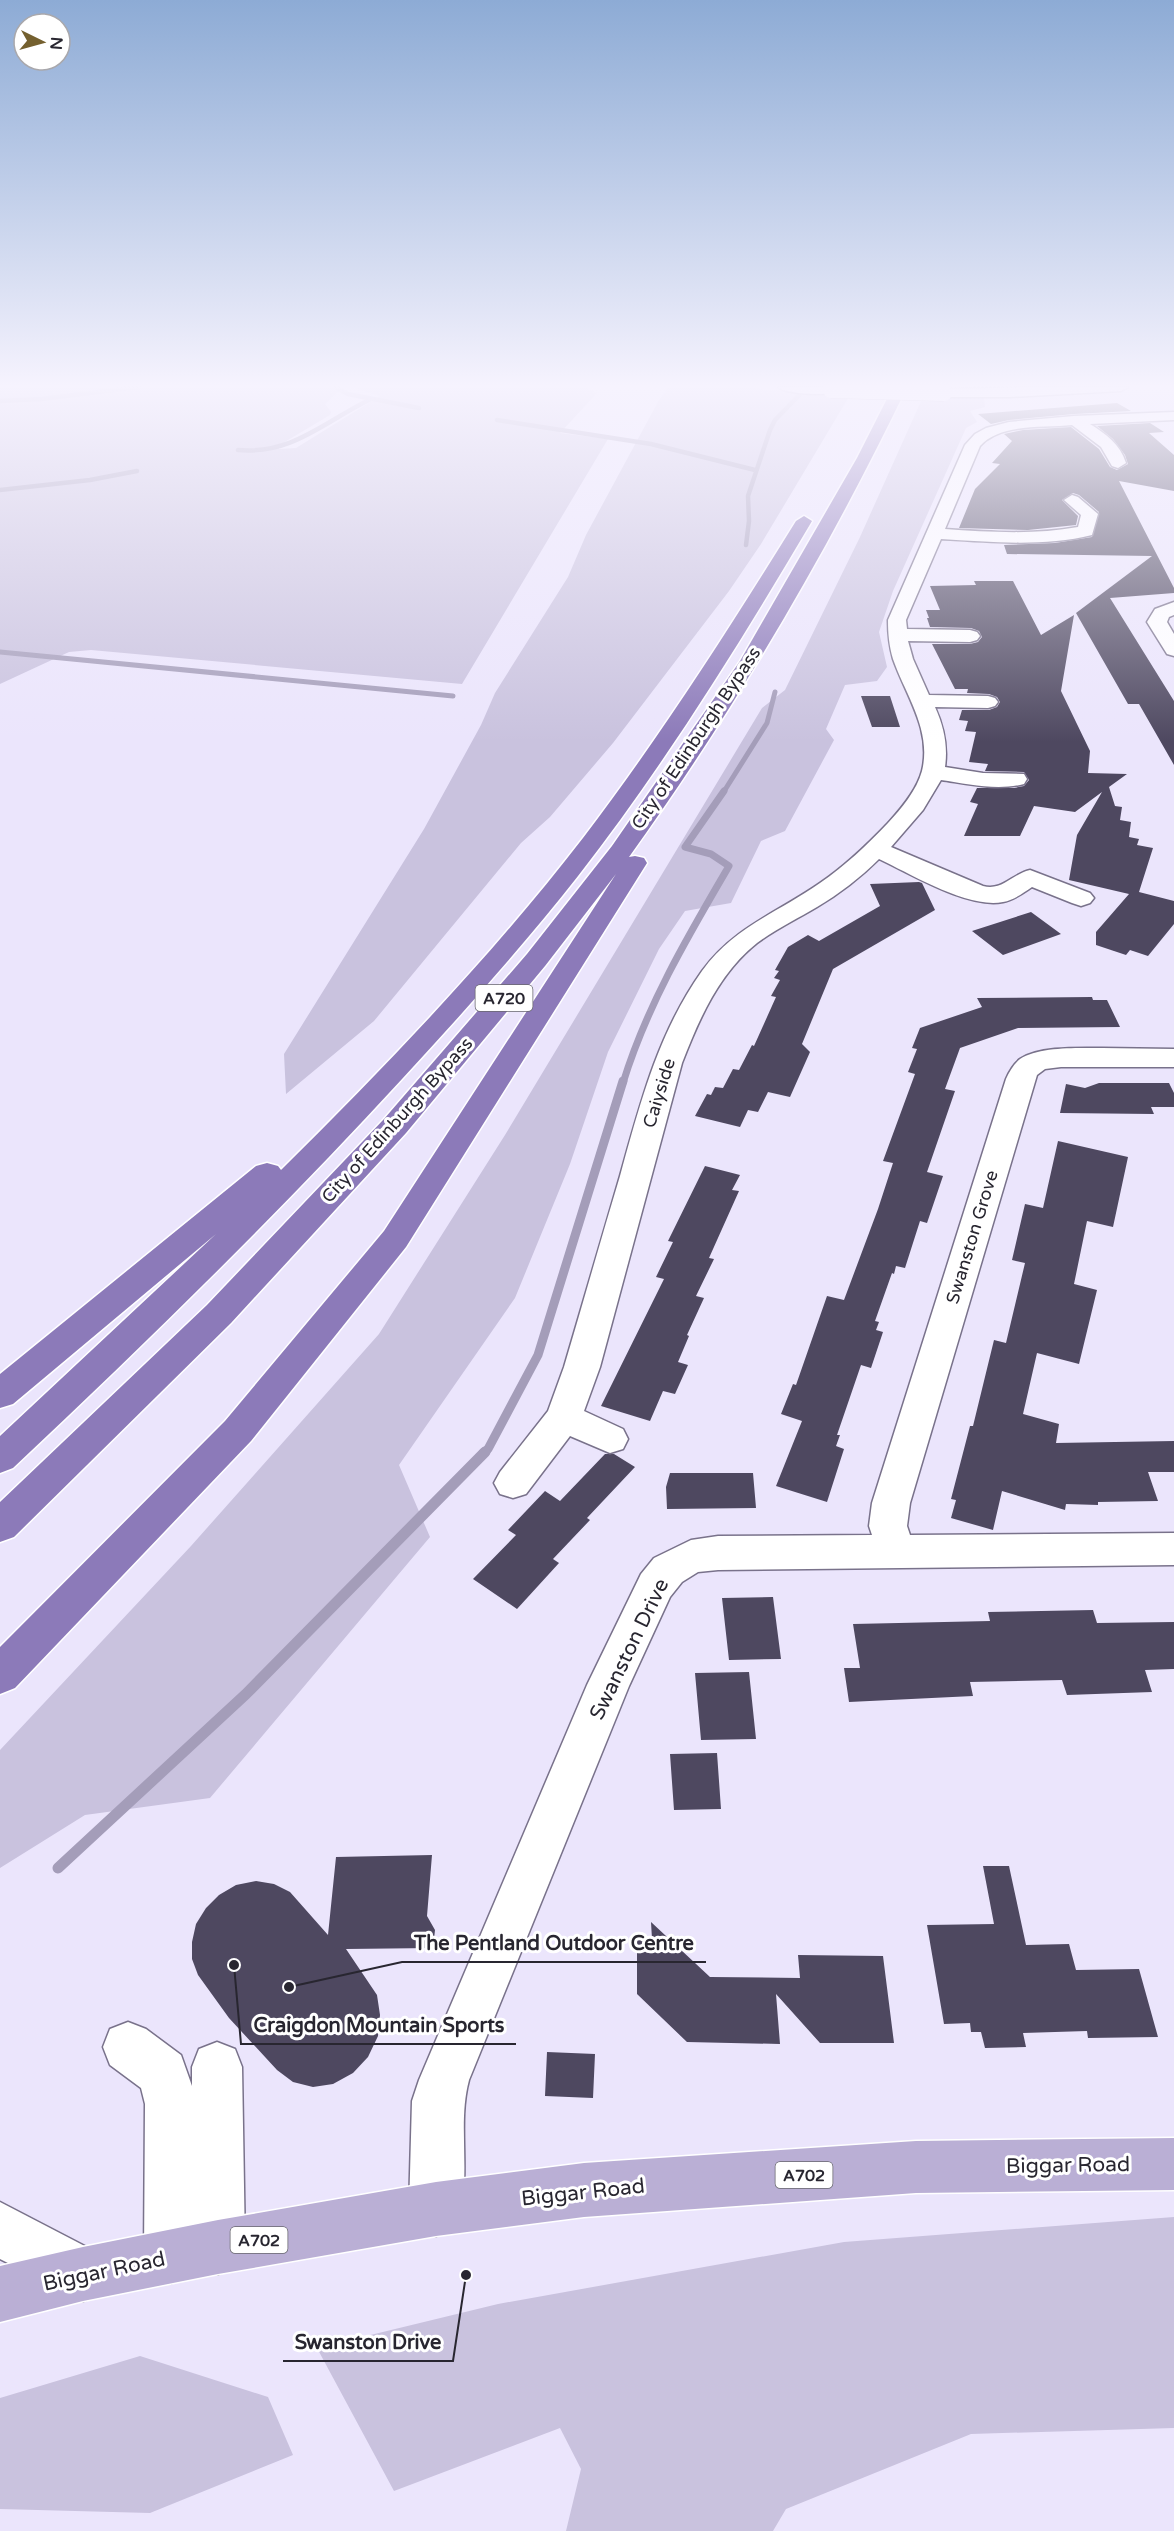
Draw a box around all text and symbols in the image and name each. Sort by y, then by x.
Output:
north arrow [12,12,72,72]
text: N [45,36,66,50]
street label: City of Edinburgh Bypass [627,643,765,833]
road number: A720 [476,985,532,1011]
street label: City of Edinburgh Bypass [317,1033,477,1207]
street label: Caiyside [638,1056,680,1130]
street label: Swanston Grove [941,1168,1003,1306]
street label: Swanston Drive [584,1574,674,1724]
callout: The Pentland Outdoor Centre [402,1924,706,1962]
text: The Pentland Outdoor Centre [413,1932,694,1956]
callout: Craigdon Mountain Sports [241,2006,516,2044]
text: Craigdon Mountain Sports [254,2014,505,2038]
street label: Biggar Road [1006,2152,1130,2179]
road number: A702 [776,2162,832,2188]
street label: Biggar Road [520,2174,646,2211]
road number: A702 [230,2227,288,2253]
street label: Biggar Road [41,2246,167,2297]
callout: Swanston Drive [283,2323,453,2361]
text: Swanston Drive [295,2331,441,2355]

